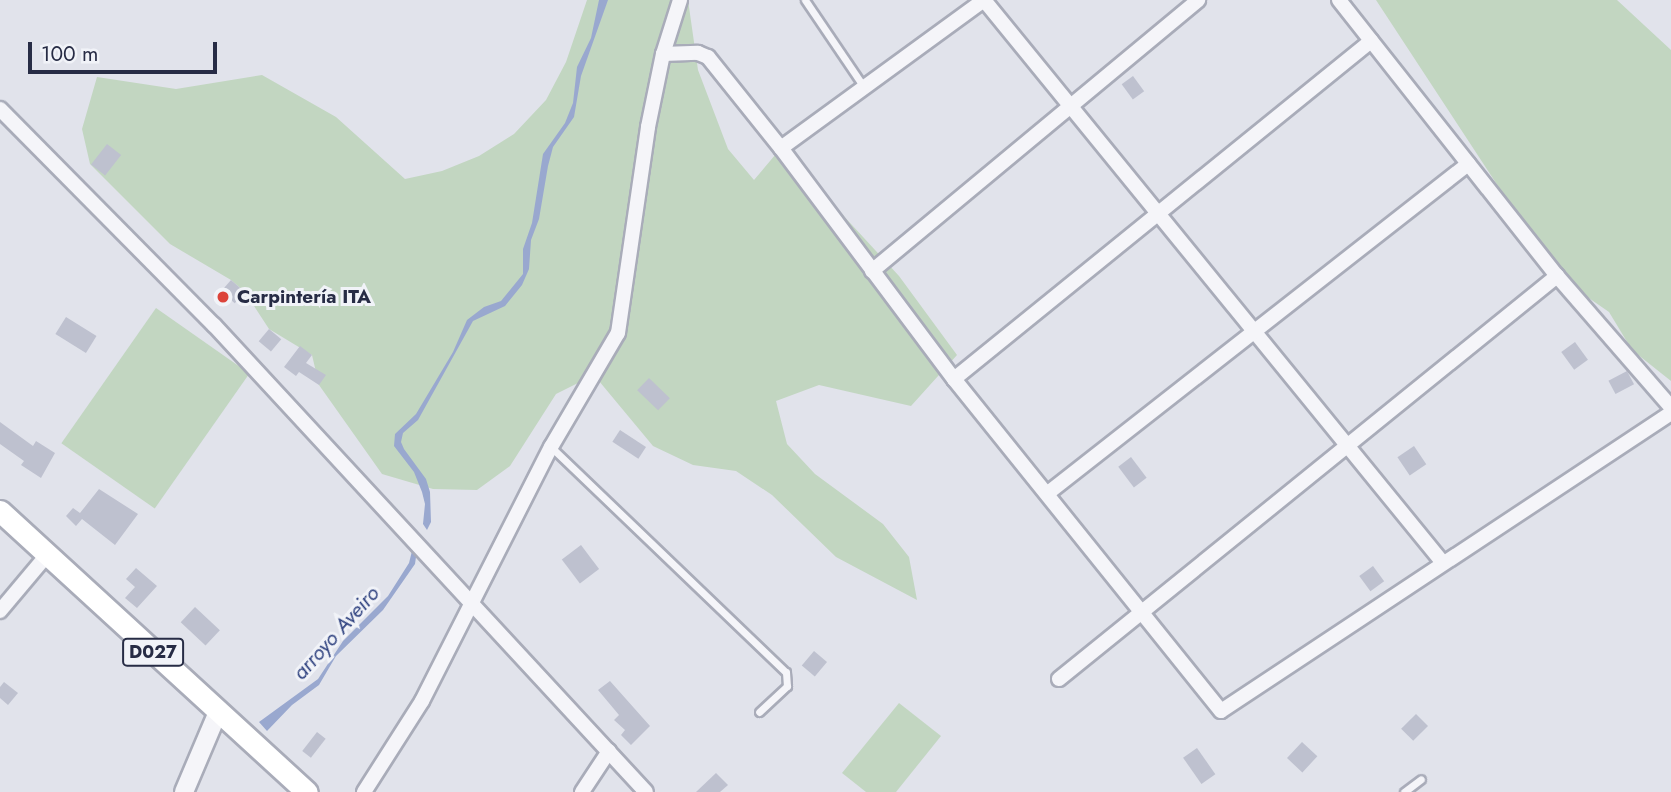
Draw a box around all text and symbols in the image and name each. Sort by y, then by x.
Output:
scale bar [32,28,220,72]
text: 100 m [41,39,98,69]
place label: Carpintería ITA [237,286,371,308]
marker: Carpintería ITA [215,289,231,305]
water label: arroyo Aveiro [288,581,384,685]
road number: D027 [122,638,184,666]

